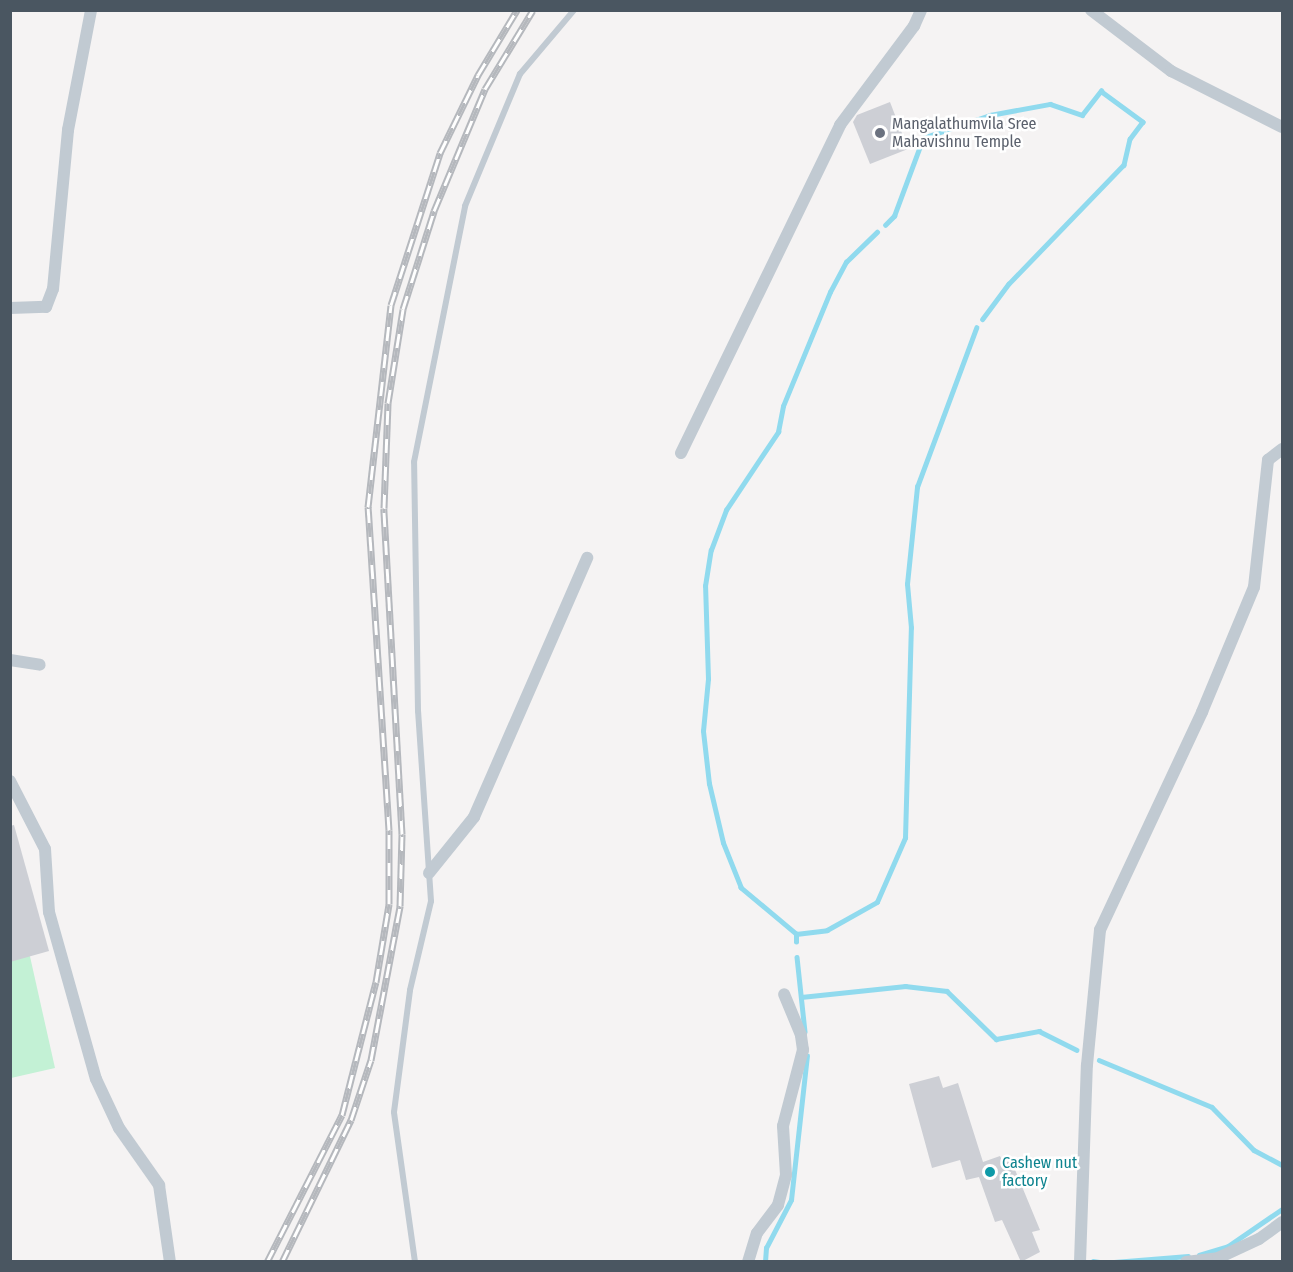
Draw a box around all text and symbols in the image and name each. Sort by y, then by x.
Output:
place label: Mangalathumvila Sree Mahavishnu Temple [892,114,1037,152]
marker: Mangalathumvila Sree Mahavishnu Temple [873,126,887,140]
place label: Cashew nut factory [1002,1153,1077,1191]
marker: Cashew nut factory [983,1165,997,1179]

